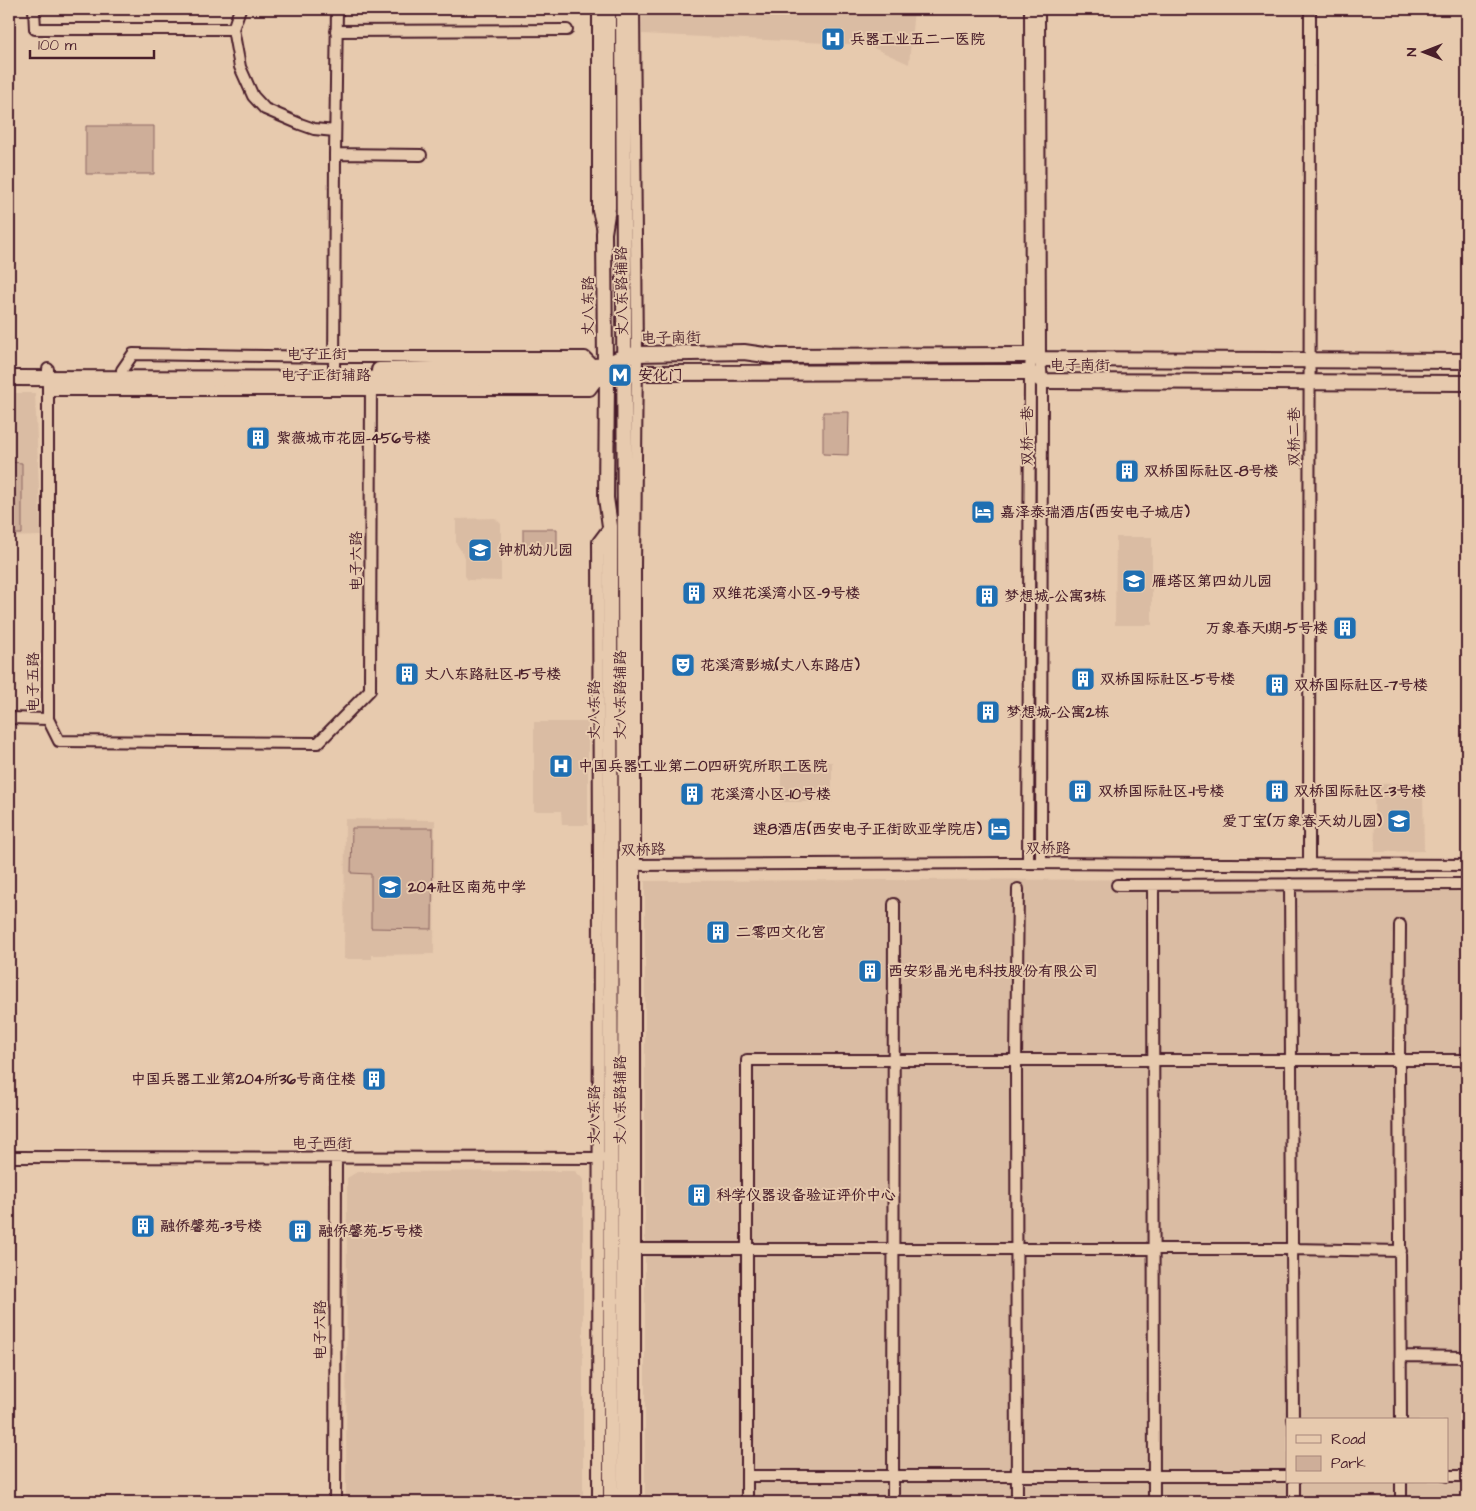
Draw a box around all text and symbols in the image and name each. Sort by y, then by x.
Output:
hospital icon: 兵器工业五二一医院 [820,26,846,52]
scale bar [30,28,154,60]
north arrow [1398,28,1448,78]
place label: 兵器工业五二一医院 [850,29,985,50]
text: 100 m [38,35,77,56]
text: N [1402,47,1422,56]
street label: 丈八东路辅路 [611,246,633,336]
street label: 丈八东路 [578,276,599,336]
street label: 电子南街 [641,327,701,349]
street label: 电子正街 [287,344,347,365]
street label: 电子南街 [1050,355,1110,376]
metro station icon: 安化门 [607,362,633,388]
street label: 电子正街辅路 [281,365,371,386]
place label: 安化门 [638,365,683,386]
street label: 双桥一巷 [1017,406,1038,466]
street label: 双桥二巷 [1284,407,1305,467]
building icon: 紫薇城市花园-456号楼 [245,425,271,451]
place label: 紫薇城市花园-456号楼 [276,428,431,449]
building icon: 双桥国际社区-8号楼 [1114,458,1140,484]
place label: 双桥国际社区-8号楼 [1144,461,1278,482]
hotel icon: 嘉泽泰瑞酒店(西安电子城店) [970,499,996,525]
place label: 嘉泽泰瑞酒店(西安电子城店) [1000,502,1190,523]
street label: 电子六路 [346,531,367,591]
school or university icon: 钟机幼儿园 [467,537,493,563]
place label: 钟机幼儿园 [498,540,573,561]
school or university icon: 雁塔区第四幼儿园 [1121,568,1147,594]
place label: 雁塔区第四幼儿园 [1152,571,1272,592]
building icon: 双维花溪湾小区-9号楼 [681,580,707,606]
place label: 双维花溪湾小区-9号楼 [712,583,860,604]
building icon: 梦想城-公寓3栋 [974,583,1000,609]
place label: 梦想城-公寓3栋 [1004,586,1106,607]
building icon: 万象春天1期-5号楼 [1332,615,1358,641]
place label: 万象春天1期-5号楼 [1206,618,1328,639]
street label: 丈八东路辅路 [610,650,631,740]
street label: 电子五路 [23,652,44,712]
theatre icon: 花溪湾影城(丈八东路店) [670,652,696,678]
place label: 花溪湾影城(丈八东路店) [700,655,860,676]
building icon: 丈八东路社区-15号楼 [394,661,420,687]
place label: 丈八东路社区-15号楼 [424,664,561,685]
building icon: 双桥国际社区-5号楼 [1070,666,1096,692]
place label: 双桥国际社区-5号楼 [1100,669,1235,690]
building icon: 双桥国际社区-7号楼 [1264,672,1290,698]
place label: 双桥国际社区-7号楼 [1294,675,1428,696]
street label: 丈八东路 [584,680,605,740]
building icon: 梦想城-公寓2栋 [975,699,1001,725]
place label: 梦想城-公寓2栋 [1006,702,1109,723]
hospital icon: 中国兵器工业第二0四研究所职工医院 [548,753,574,779]
place label: 中国兵器工业第二0四研究所职工医院 [578,756,827,777]
building icon: 双桥国际社区-1号楼 [1067,778,1093,804]
building icon: 双桥国际社区-3号楼 [1264,778,1290,804]
building icon: 花溪湾小区-10号楼 [679,781,705,807]
place label: 双桥国际社区-1号楼 [1098,781,1225,802]
place label: 双桥国际社区-3号楼 [1294,781,1426,802]
place label: 花溪湾小区-10号楼 [710,784,831,805]
school or university icon: 爱丁宝(万象春天幼儿园) [1386,808,1412,834]
place label: 爱丁宝(万象春天幼儿园) [1222,811,1383,832]
hotel icon: 速8酒店(西安电子正街欧亚学院店) [986,816,1012,842]
place label: 速8酒店(西安电子正街欧亚学院店) [753,819,983,840]
street label: 双桥路 [1025,838,1071,859]
street label: 双桥路 [620,839,666,861]
school or university icon: 204社区南苑中学 [377,874,403,900]
place label: 204社区南苑中学 [407,877,526,898]
building icon: 二零四文化宫 [705,919,731,945]
place label: 二零四文化宫 [736,922,826,943]
building icon: 西安彩晶光电科技股份有限公司 [857,958,883,984]
place label: 西安彩晶光电科技股份有限公司 [888,961,1098,982]
street label: 丈八东路辅路 [610,1055,631,1145]
building icon: 中国兵器工业第204所36号商住楼 [361,1066,387,1092]
place label: 中国兵器工业第204所36号商住楼 [131,1069,356,1090]
street label: 丈八东路 [584,1085,605,1145]
street label: 电子西街 [292,1133,352,1154]
building icon: 科学仪器设备验证评价中心 [686,1182,712,1208]
place label: 科学仪器设备验证评价中心 [716,1185,896,1206]
building icon: 融侨馨苑-3号楼 [130,1213,156,1239]
place label: 融侨馨苑-3号楼 [160,1216,262,1237]
building icon: 融侨馨苑-5号楼 [287,1218,313,1244]
place label: 融侨馨苑-5号楼 [318,1221,423,1242]
street label: 电子六路 [310,1300,331,1360]
legend [1286,1418,1448,1484]
text: Road [1331,1429,1366,1450]
text: Park [1331,1453,1366,1474]

